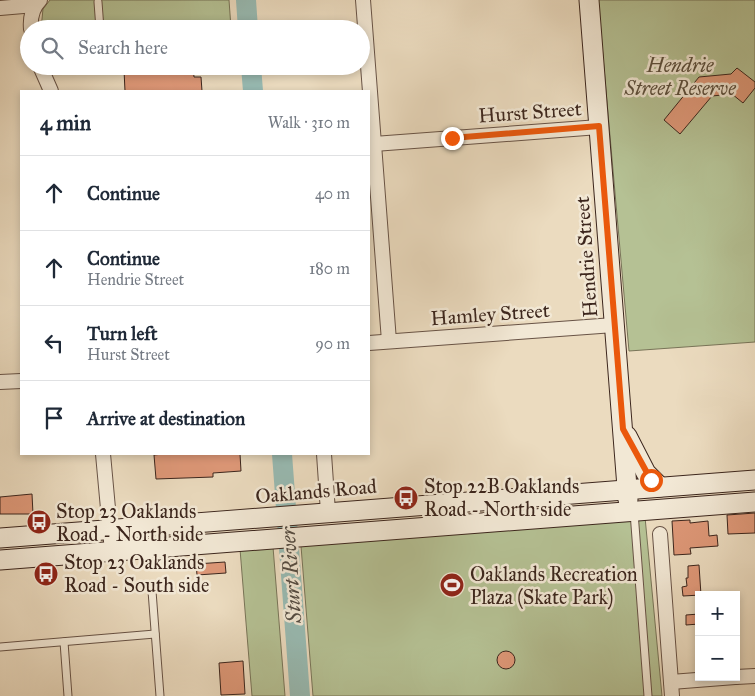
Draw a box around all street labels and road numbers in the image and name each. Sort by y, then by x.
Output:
street label: Hurst Street [477,96,583,128]
street label: Hendrie Street [570,196,602,318]
street label: Hamley Street [430,298,550,330]
street label: Oaklands Road [254,474,378,508]

